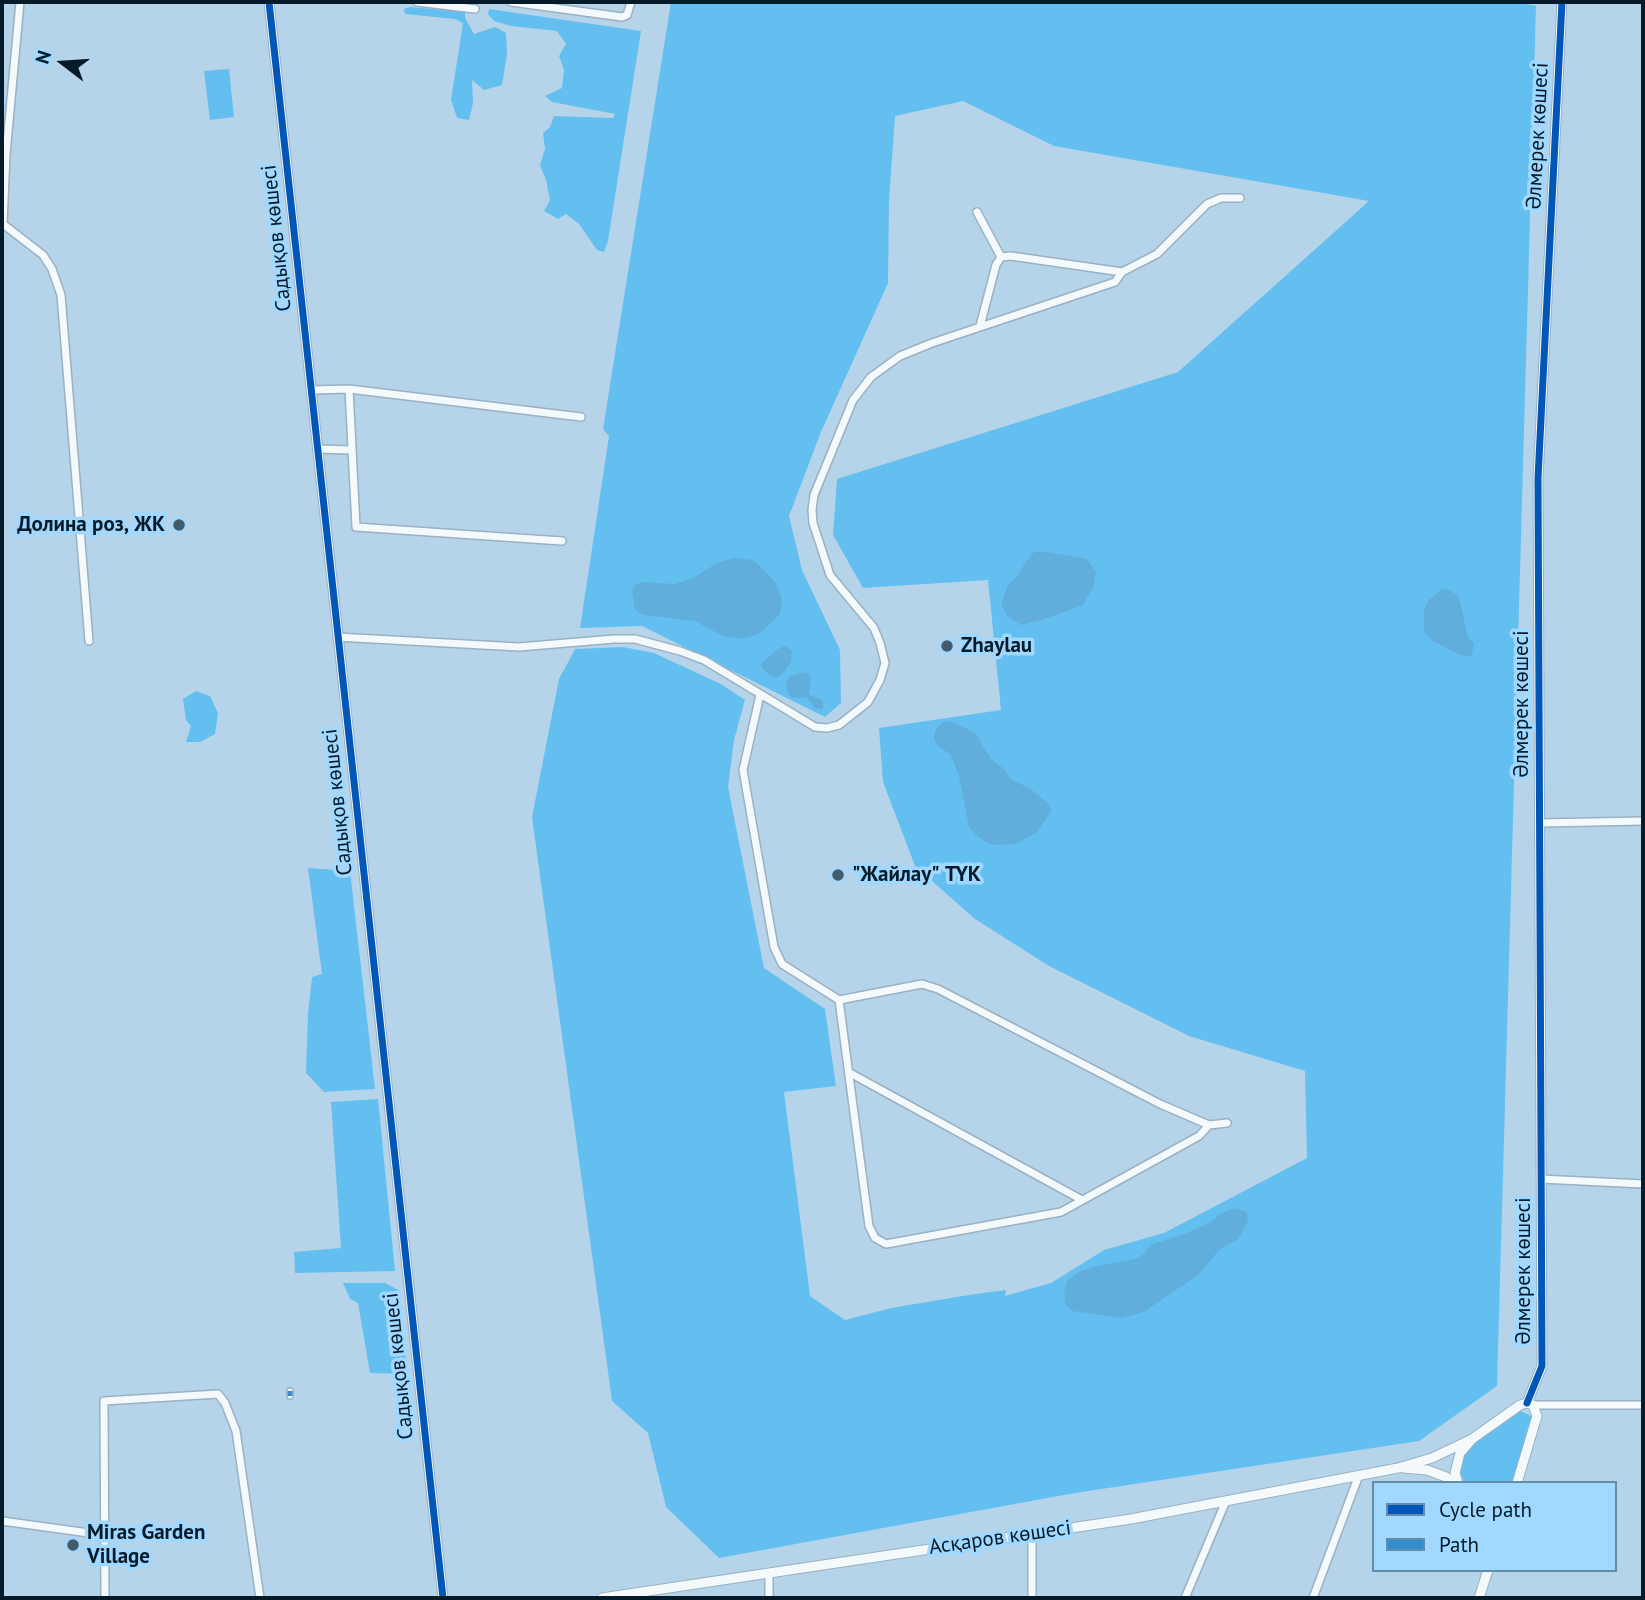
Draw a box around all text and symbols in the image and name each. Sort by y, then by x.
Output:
north arrow [28,28,98,98]
text: N [30,47,56,66]
street label: Әлмерек көшесі [1522,62,1554,210]
street label: Садықов көшесі [257,163,297,313]
place label: Долина роз, ЖК [17,512,165,538]
marker: Долина роз, ЖК [171,517,187,533]
street label: Әлмерек көшесі [1509,630,1535,778]
place label: Zhaylau [961,633,1032,659]
marker: Zhaylau [939,638,955,654]
street label: Садықов көшесі [318,727,358,877]
place label: "Жайлау" ТҮК [852,862,981,888]
marker: "Жайлау" ТҮК [830,867,846,883]
street label: Әлмерек көшесі [1511,1197,1537,1345]
street label: Садықов көшесі [379,1291,419,1441]
legend [1372,1481,1617,1572]
text: Cycle path [1439,1496,1532,1523]
street label: Асқаров көшесі [927,1516,1073,1560]
place label: Miras Garden Village [87,1520,205,1570]
text: Path [1439,1531,1479,1558]
marker: Miras Garden Village [65,1537,81,1553]

